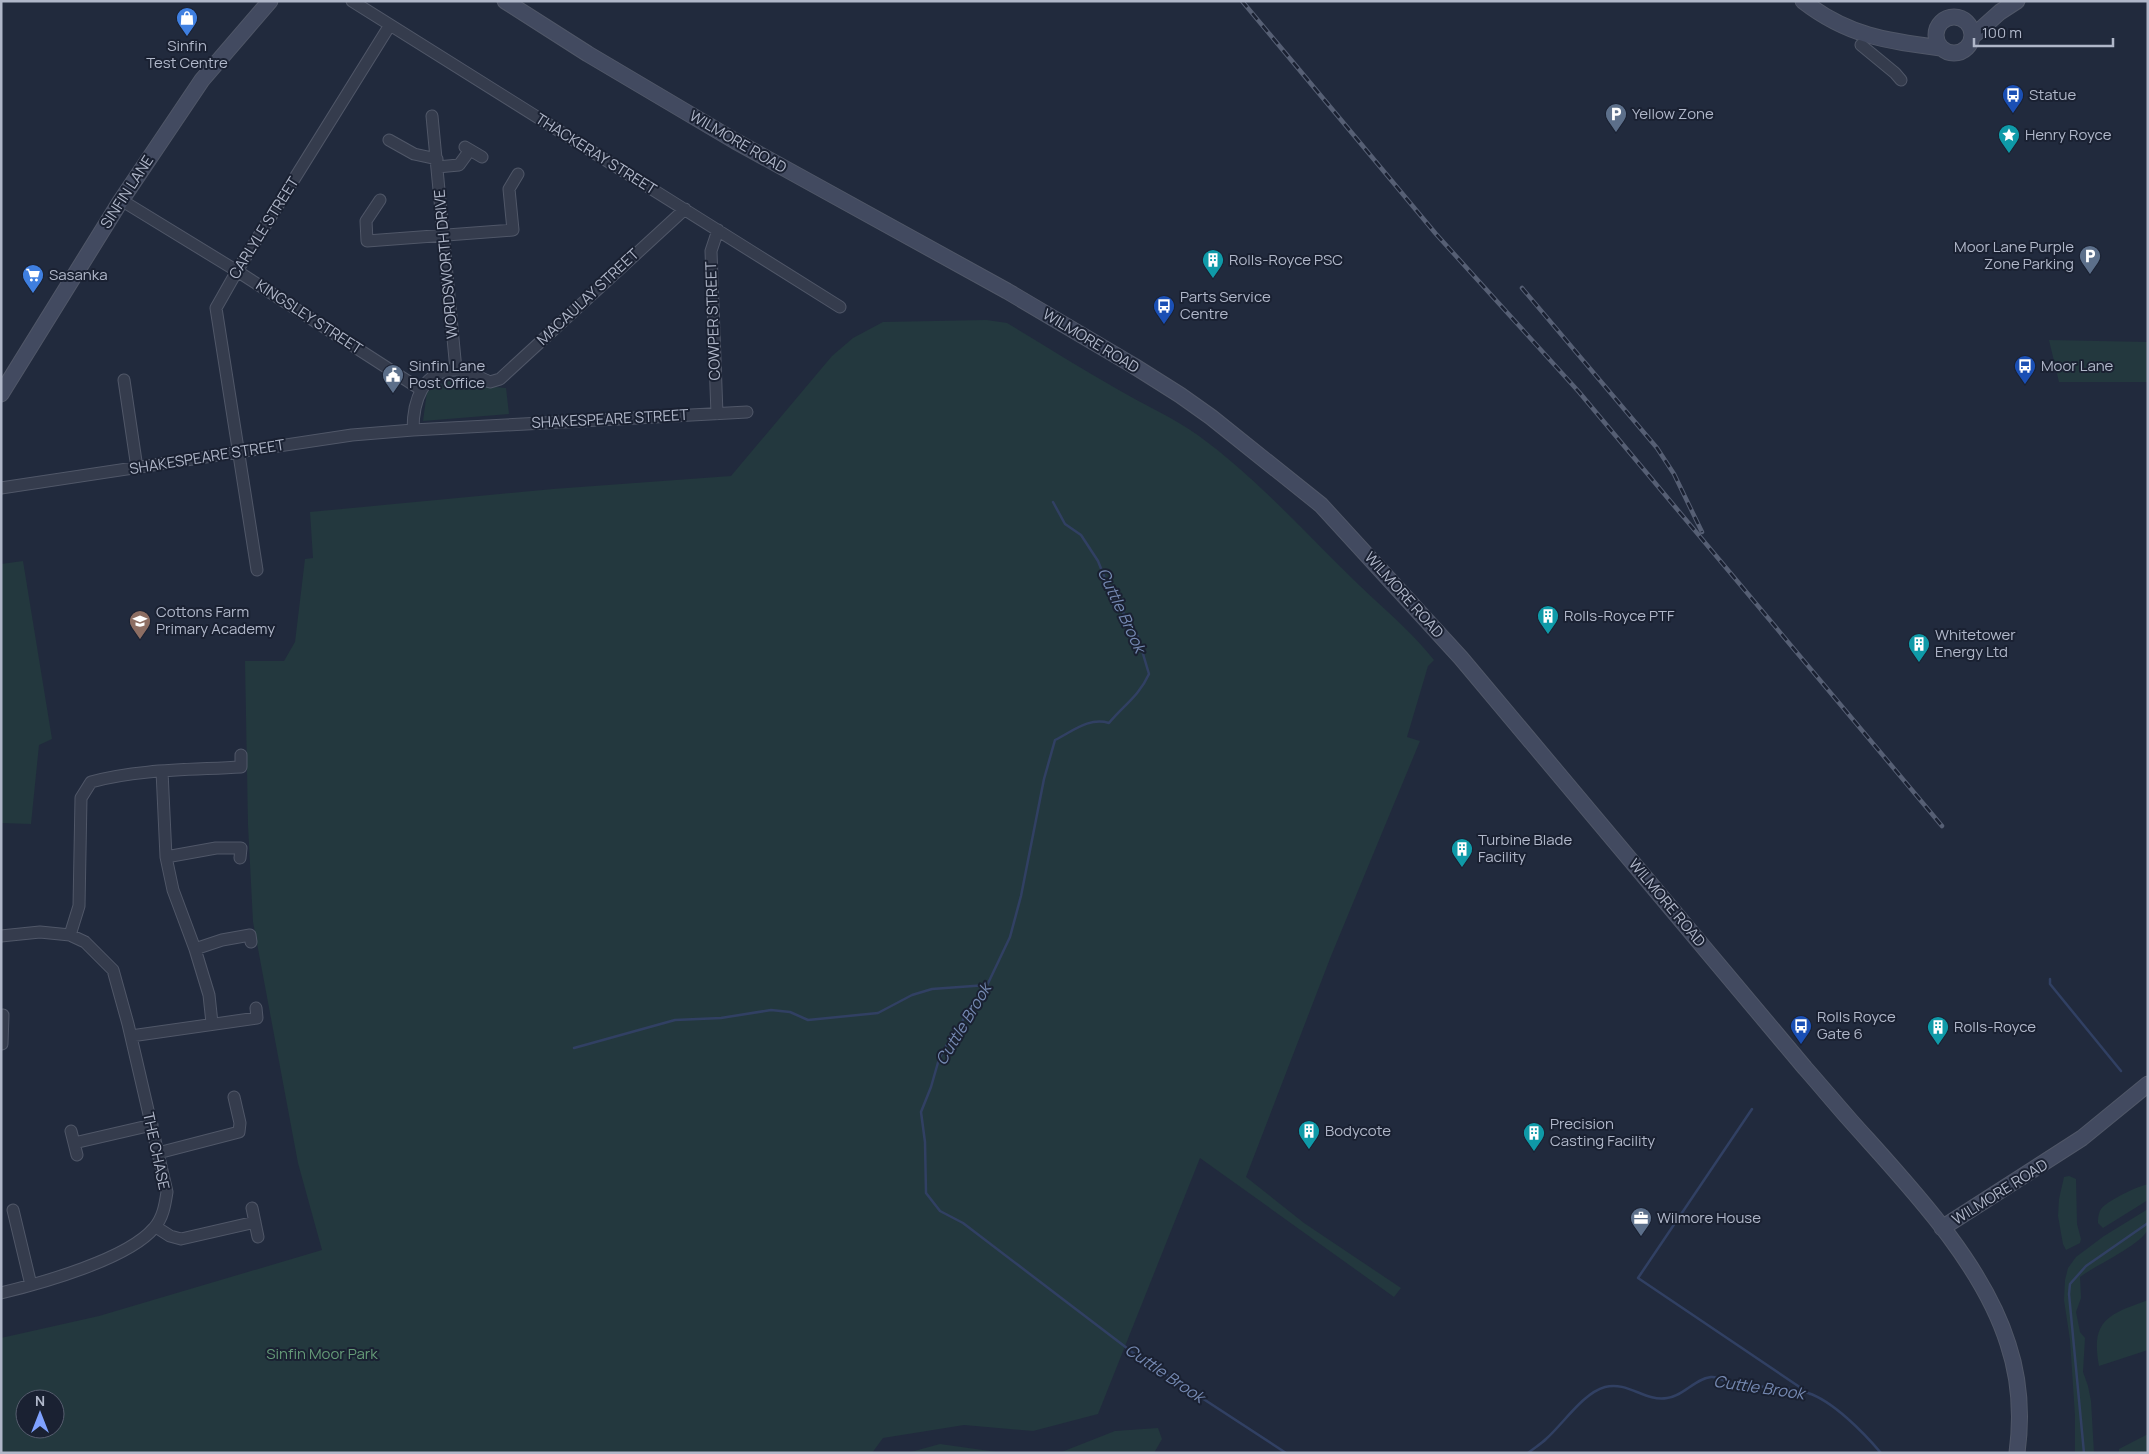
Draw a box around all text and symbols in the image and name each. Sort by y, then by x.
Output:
shop icon: Sinfin Test Centre [175,6,199,37]
scale bar [1974,15,2113,47]
text: 100 m [1982,22,2022,43]
place label: Sinfin Test Centre [146,35,228,73]
bus stop icon: Statue [2001,83,2025,114]
place label: Statue [2029,84,2077,105]
parking icon: Yellow Zone [1604,102,1628,133]
place label: Yellow Zone [1632,103,1714,124]
street label: WILMORE ROAD [686,105,791,178]
street label: THACKERAY STREET [532,108,661,199]
place icon: Henry Royce [1997,123,2021,154]
place label: Henry Royce [2025,124,2112,145]
street label: SINFIN LANE [95,151,158,232]
street label: CARLYLE STREET [224,173,303,283]
street label: WORDSWORTH DRIVE [429,188,462,340]
place label: Moor Lane Purple Zone Parking [1954,236,2074,274]
street label: MACAULAY STREET [532,244,643,350]
parking icon: Moor Lane Purple Zone Parking [2078,244,2102,275]
building icon: Rolls-Royce PSC [1201,248,1225,279]
place label: Rolls-Royce PSC [1229,249,1343,270]
street label: COWPER STREET [700,261,725,381]
supermarket icon: Sasanka [21,263,45,294]
place label: Sasanka [49,264,107,285]
street label: KINGSLEY STREET [252,274,367,359]
place label: Parts Service Centre [1180,286,1271,324]
bus stop icon: Parts Service Centre [1152,294,1176,325]
street label: WILMORE ROAD [1039,303,1143,378]
bus stop icon: Moor Lane [2013,354,2037,385]
place label: Sinfin Lane Post Office [409,355,485,393]
place label: Moor Lane [2041,355,2114,376]
public building icon: Sinfin Lane Post Office [381,363,405,394]
street label: SHAKESPEARE STREET [531,404,689,433]
street label: SHAKESPEARE STREET [128,434,286,479]
street label: WILMORE ROAD [1360,547,1449,642]
water label: Cuttle Brook [1093,564,1152,658]
place label: Cottons Farm Primary Academy [156,601,275,639]
building icon: Rolls-Royce PTF [1536,604,1560,635]
place label: Rolls-Royce PTF [1564,605,1675,626]
school or university icon: Cottons Farm Primary Academy [128,609,152,640]
place label: Whitetower Energy Ltd [1935,624,2016,662]
building icon: Whitetower Energy Ltd [1907,632,1931,663]
place label: Turbine Blade Facility [1478,829,1572,867]
building icon: Turbine Blade Facility [1450,837,1474,868]
street label: WILMORE ROAD [1624,854,1711,951]
water label: Cuttle Brook [930,977,997,1069]
place label: Rolls Royce Gate 6 [1817,1006,1896,1044]
bus stop icon: Rolls Royce Gate 6 [1789,1014,1813,1045]
building icon: Rolls-Royce [1926,1015,1950,1046]
place label: Rolls-Royce [1954,1016,2036,1037]
street label: THE CHASE [138,1110,175,1192]
place label: Precision Casting Facility [1550,1113,1655,1151]
building icon: Bodycote [1297,1119,1321,1150]
place label: Bodycote [1325,1120,1391,1141]
building icon: Precision Casting Facility [1522,1121,1546,1152]
street label: WILMORE ROAD [1948,1154,2052,1229]
office icon: Wilmore House [1629,1206,1653,1237]
place label: Wilmore House [1657,1207,1761,1228]
water label: Cuttle Brook [1121,1338,1211,1409]
park label: Sinfin Moor Park [266,1343,378,1364]
water label: Cuttle Brook [1712,1370,1808,1405]
north arrow [15,1389,65,1439]
text: N [35,1391,45,1410]

